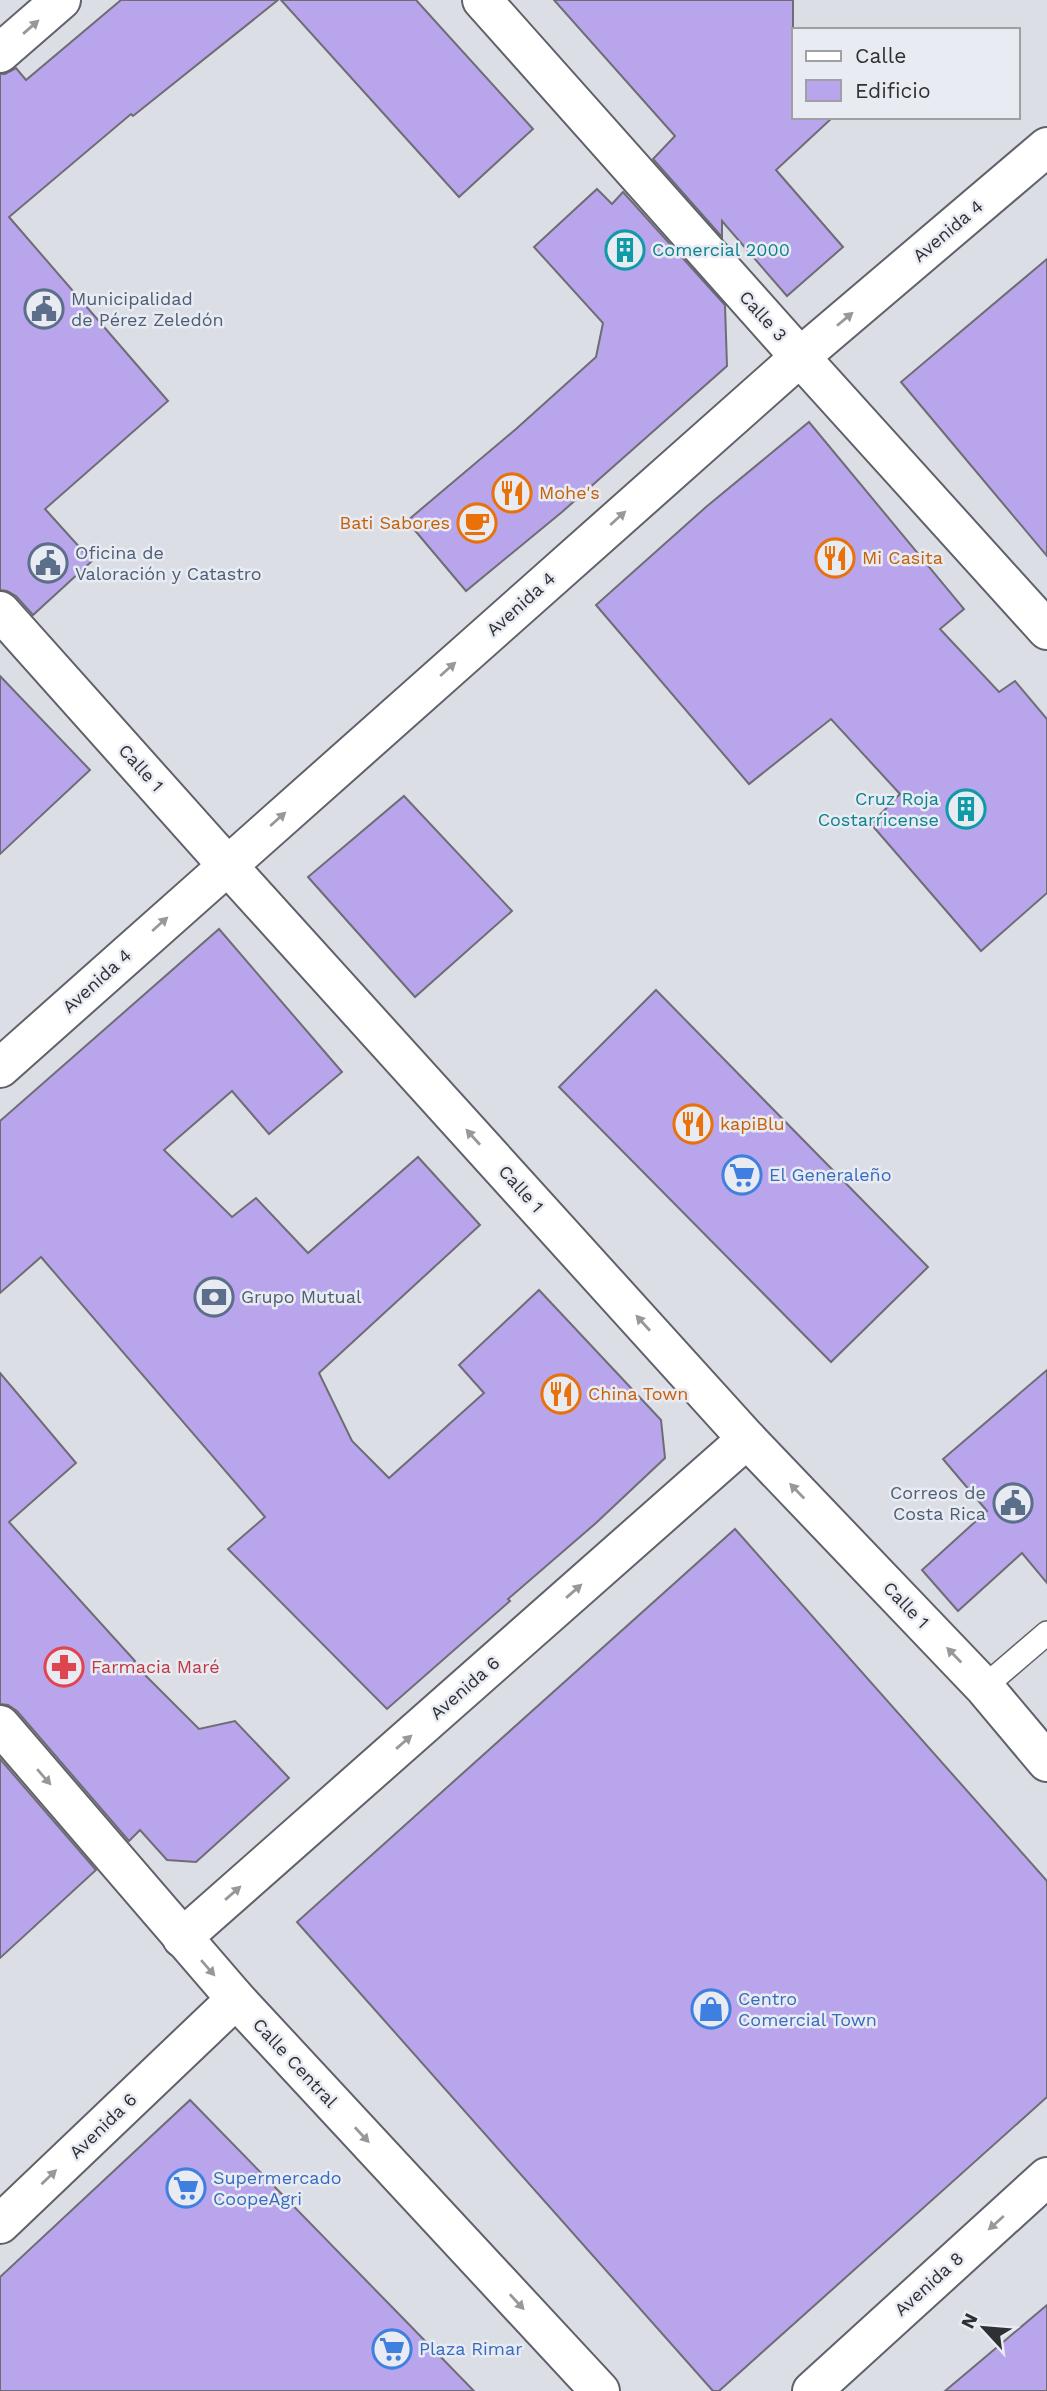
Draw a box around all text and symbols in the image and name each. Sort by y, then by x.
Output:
one-way arrow [22,20,39,35]
legend [792,28,1019,119]
text: Calle [855,43,906,68]
text: Edificio [855,78,931,103]
street label: Avenida 4 [908,195,987,266]
building icon: Comercial 2000 [604,229,646,271]
place label: Comercial 2000 [652,239,790,260]
street label: Calle 3 [735,286,791,345]
public building icon: Municipalidad de Pérez Zeledón [23,288,65,330]
place label: Municipalidad de Pérez Zeledón [71,288,224,330]
one-way arrow [836,312,853,327]
restaurant icon: Mohe's [491,472,533,514]
place label: Mohe's [539,482,600,503]
cafe icon: Bati Sabores [456,502,498,544]
one-way arrow [610,511,627,526]
place label: Bati Sabores [339,512,450,533]
restaurant icon: Mi Casita [814,537,856,579]
public building icon: Oficina de Valoración y Catastro [27,542,69,584]
place label: Oficina de Valoración y Catastro [75,542,262,584]
place label: Mi Casita [862,547,943,568]
street label: Avenida 4 [482,567,559,640]
one-way arrow [439,661,456,677]
street label: Calle 1 [115,740,168,796]
place label: Cruz Roja Costarricense [818,788,939,830]
building icon: Cruz Roja Costarricense [945,788,987,830]
one-way arrow [269,811,287,827]
one-way arrow [151,916,169,932]
street label: Avenida 4 [58,944,135,1017]
restaurant icon: kapiBlu [672,1103,714,1145]
place label: kapiBlu [720,1113,785,1134]
one-way arrow [466,1129,482,1146]
supermarket icon: El Generaleño [721,1154,763,1196]
street label: Calle 1 [495,1161,548,1217]
place label: El Generaleño [769,1164,892,1185]
bank icon: Grupo Mutual [193,1276,235,1318]
place label: Grupo Mutual [241,1286,362,1307]
one-way arrow [635,1315,651,1332]
restaurant icon: China Town [540,1373,582,1415]
place label: China Town [588,1383,688,1404]
one-way arrow [788,1482,805,1499]
place label: Correos de Costa Rica [890,1482,986,1524]
public building icon: Correos de Costa Rica [992,1482,1034,1524]
street label: Calle 1 [879,1577,934,1632]
one-way arrow [565,1584,582,1600]
pharmacy icon: Farmacia Maré [43,1646,85,1688]
one-way arrow [946,1647,962,1664]
street label: Avenida 6 [426,1652,504,1723]
place label: Farmacia Maré [91,1656,220,1677]
one-way arrow [395,1734,413,1750]
one-way arrow [36,1768,51,1785]
one-way arrow [225,1886,242,1901]
one-way arrow [200,1959,216,1976]
shop icon: Centro Comercial Town [690,1988,732,2030]
place label: Centro Comercial Town [738,1988,877,2030]
street label: Calle Central [249,2014,342,2112]
street label: Avenida 6 [65,2089,141,2163]
one-way arrow [354,2126,370,2143]
supermarket icon: Supermercado CoopeAgri [165,2167,207,2209]
place label: Supermercado CoopeAgri [213,2167,342,2209]
one-way arrow [41,2169,58,2185]
one-way arrow [988,2215,1005,2230]
street label: Avenida 8 [890,2247,967,2320]
one-way arrow [509,2293,525,2310]
north arrow [949,2293,1019,2363]
text: N [956,2309,983,2332]
supermarket icon: Plaza Rimar [371,2328,413,2370]
place label: Plaza Rimar [419,2338,523,2359]

